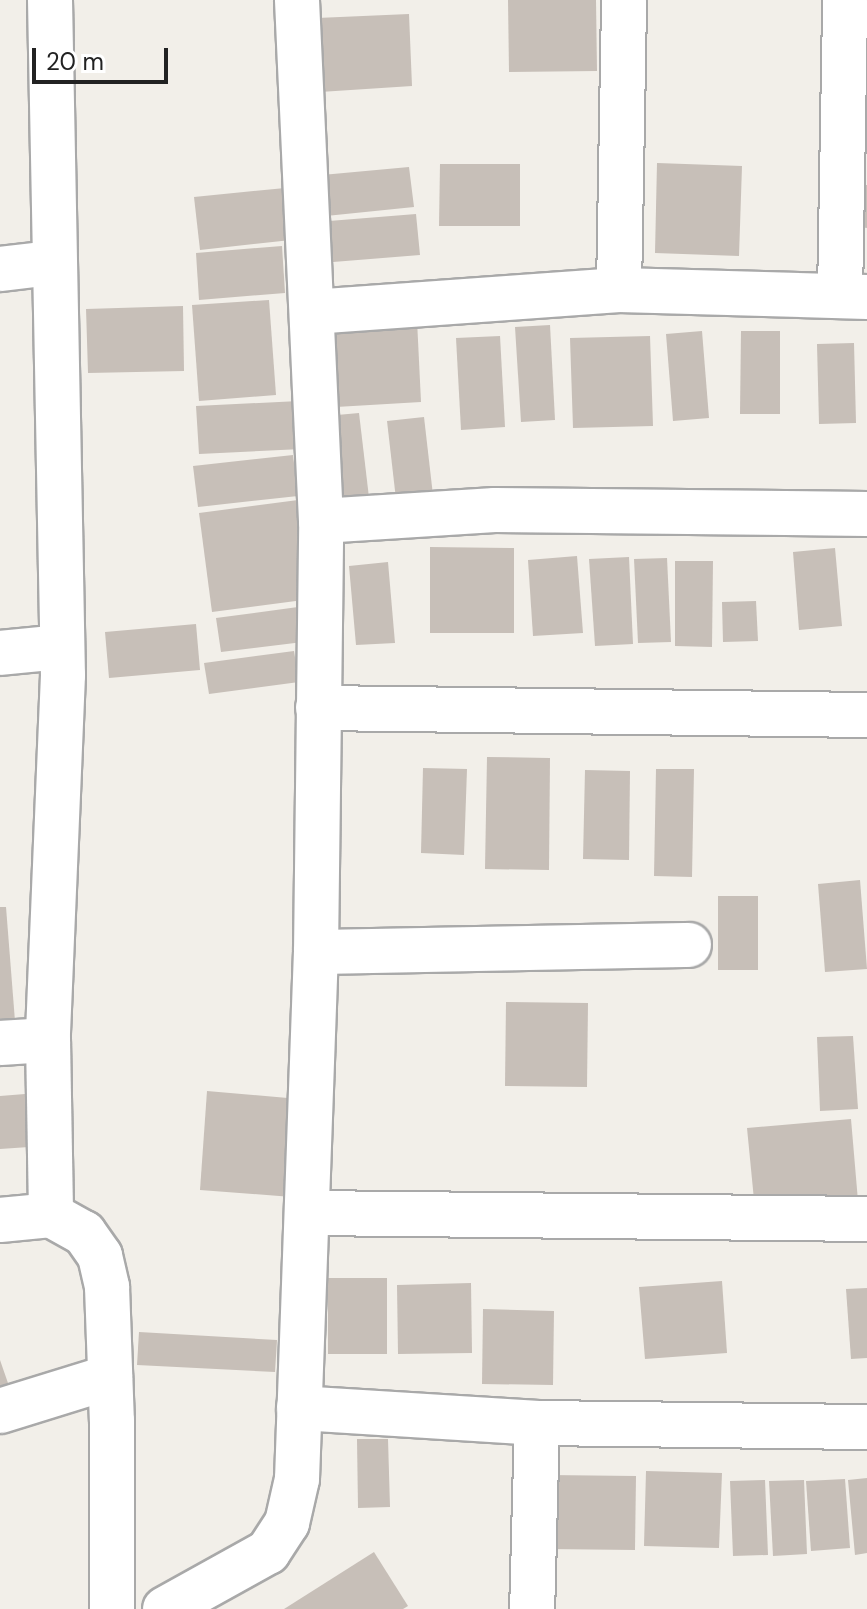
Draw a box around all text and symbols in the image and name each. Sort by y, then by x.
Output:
scale bar [36,32,172,82]
text: 20 m [46,46,104,77]

